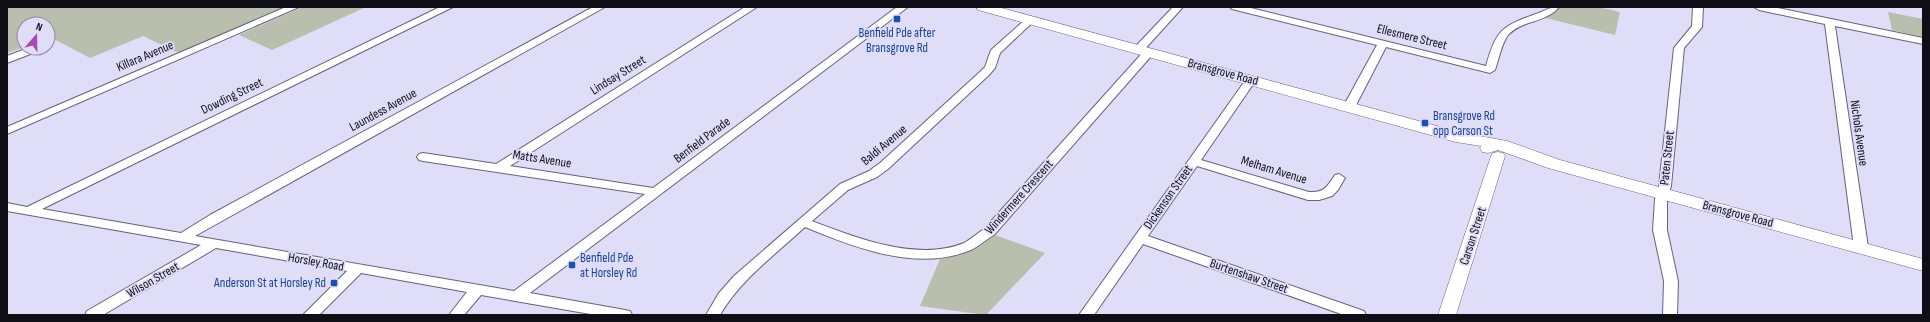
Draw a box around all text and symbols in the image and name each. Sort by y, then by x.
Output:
marker: Benfield Pde after Bransgrove Rd [892,14,902,24]
north arrow [16,16,56,56]
text: N [34,20,44,34]
street label: Ellesmere Street [1375,21,1449,53]
place label: Benfield Pde after Bransgrove Rd [858,25,936,56]
street label: Killara Avenue [114,37,176,75]
street label: Lindsay Street [587,52,649,98]
street label: Bransgrove Road [1186,55,1260,89]
street label: Dowding Street [198,74,266,118]
street label: Laundess Avenue [347,85,419,135]
street label: Nichols Avenue [1846,99,1872,167]
place label: Bransgrove Rd opp Carson St [1433,108,1495,139]
street label: Benfield Parade [670,113,734,167]
marker: Bransgrove Rd opp Carson St [1420,118,1430,128]
street label: Baldi Avenue [858,121,910,169]
street label: Paten Street [1656,130,1678,186]
street label: Matts Avenue [512,146,572,172]
street label: Melham Avenue [1239,152,1309,188]
street label: Windermere Crescent [981,156,1057,238]
street label: Dickenson Street [1140,162,1196,232]
street label: Bransgrove Road [1701,197,1775,231]
street label: Carson Street [1456,205,1490,267]
street label: Horsley Road [287,249,345,275]
place label: Benfield Pde at Horsley Rd [580,250,637,281]
street label: Burtenshaw Street [1208,255,1290,297]
street label: Wilson Street [124,258,182,302]
marker: Benfield Pde at Horsley Rd [567,260,577,270]
place label: Anderson St at Horsley Rd [213,275,326,291]
marker: Anderson St at Horsley Rd [329,278,339,288]

